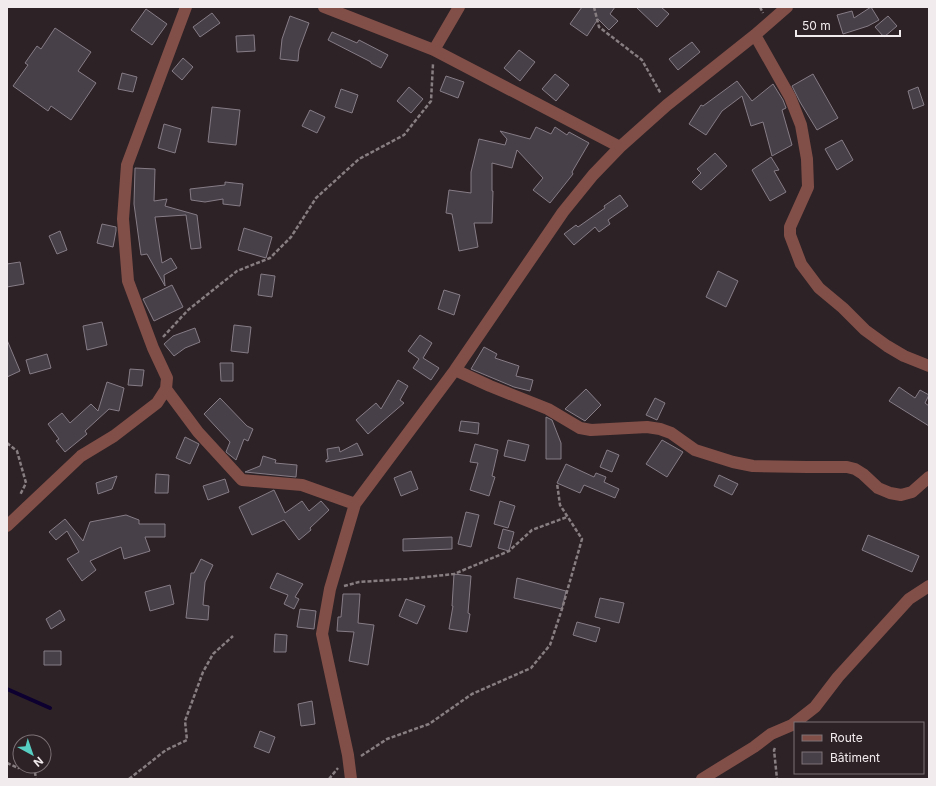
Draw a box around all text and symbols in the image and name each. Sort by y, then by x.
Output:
scale bar [796,12,900,38]
text: 50 m [802,18,831,33]
legend [794,722,924,774]
text: Route [830,730,863,745]
north arrow [12,734,52,774]
text: Bâtiment [830,750,880,765]
text: N [31,754,46,770]

